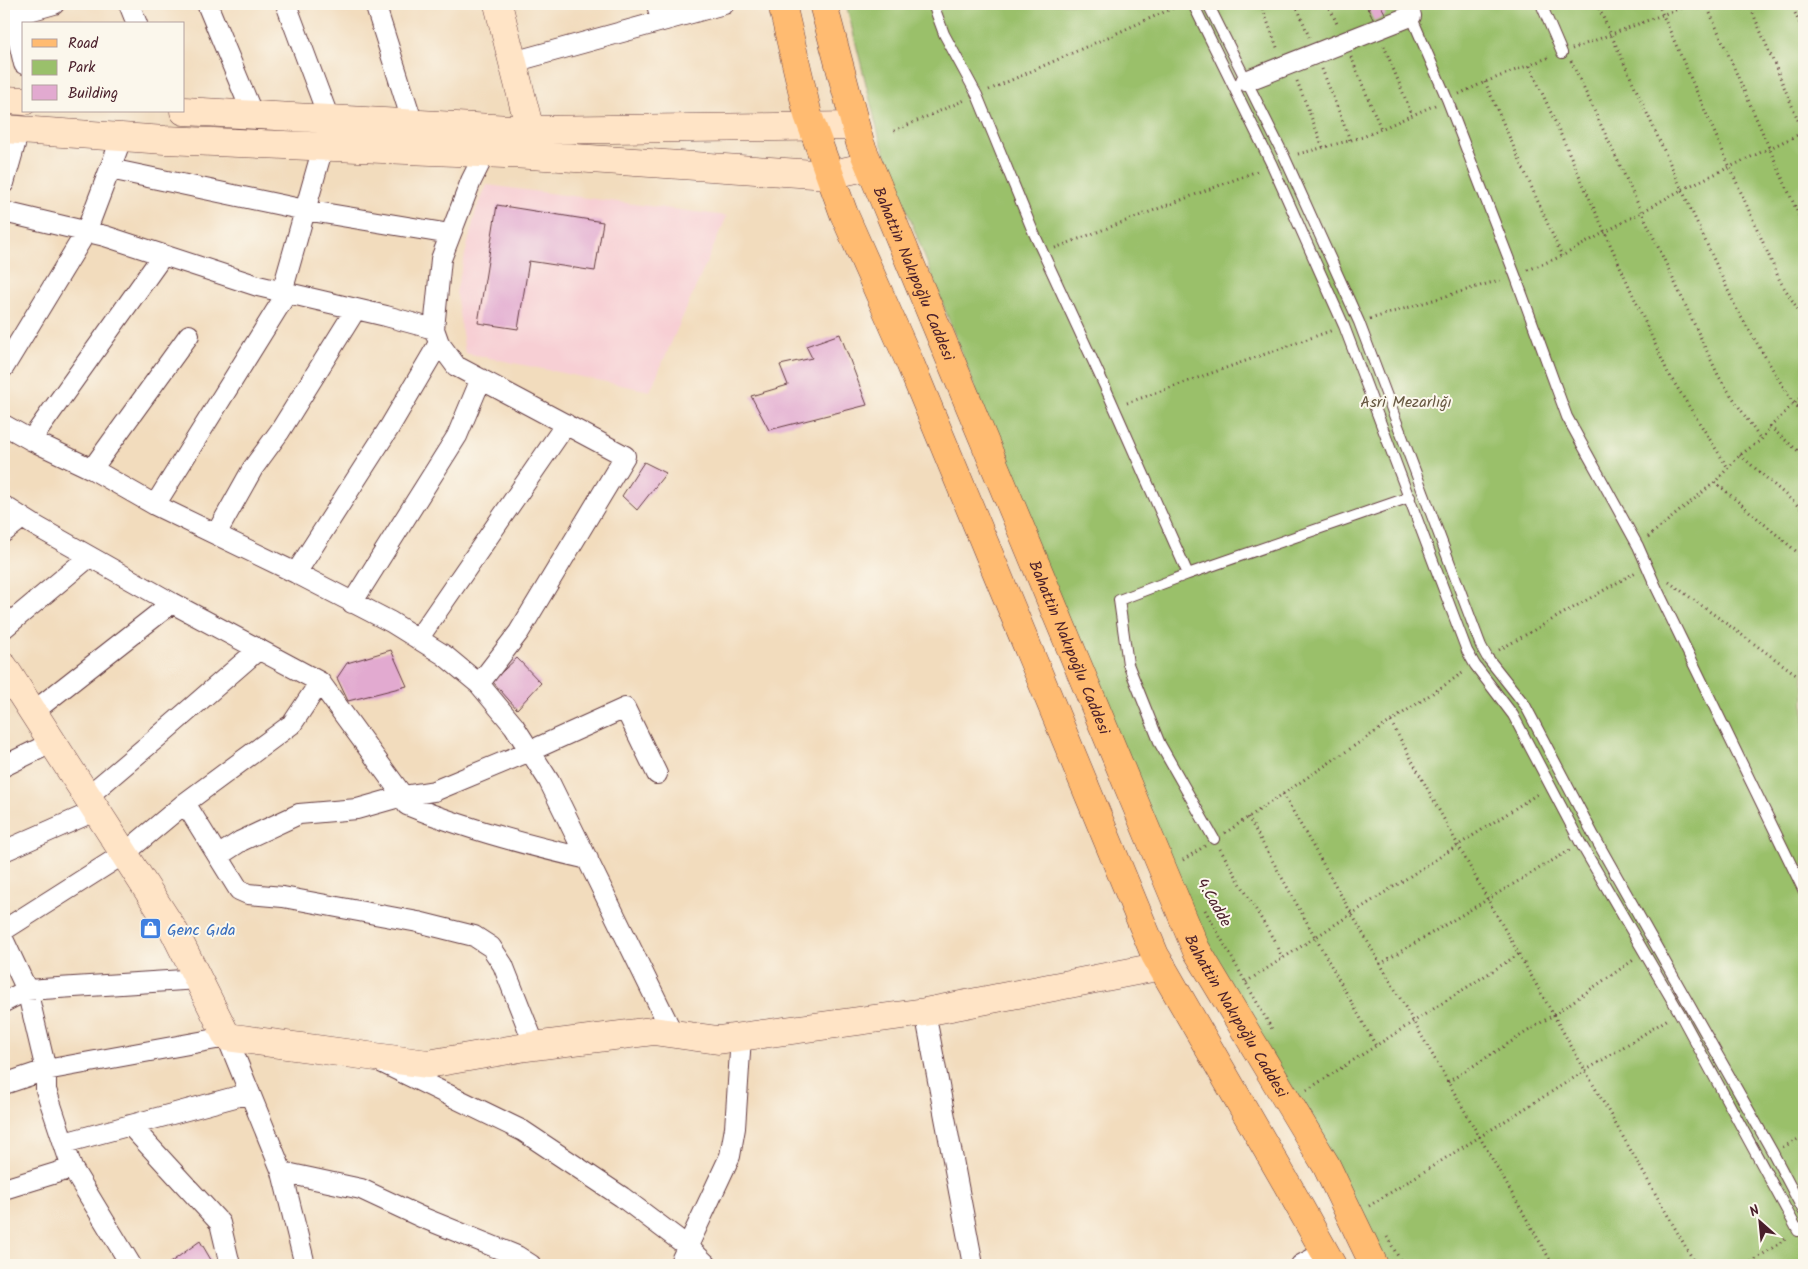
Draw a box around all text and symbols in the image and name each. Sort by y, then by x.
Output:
legend [22,22,185,112]
text: Road [68,32,99,56]
text: Park [68,56,96,80]
text: Building [68,82,118,106]
street label: Bahattin Nakıpoğlu Caddesi [866,183,961,366]
park label: Asri Mezarlığı [1360,390,1452,415]
street label: Bahattin Nakıpoğlu Caddesi [1021,557,1117,740]
street label: 4.Cadde [1190,874,1238,932]
shop icon: Genc Gıda [139,917,163,941]
place label: Genc Gıda [167,918,235,943]
street label: Bahattin Nakıpoğlu Caddesi [1177,931,1294,1104]
north arrow [1736,1196,1786,1246]
text: N [1746,1199,1764,1223]

